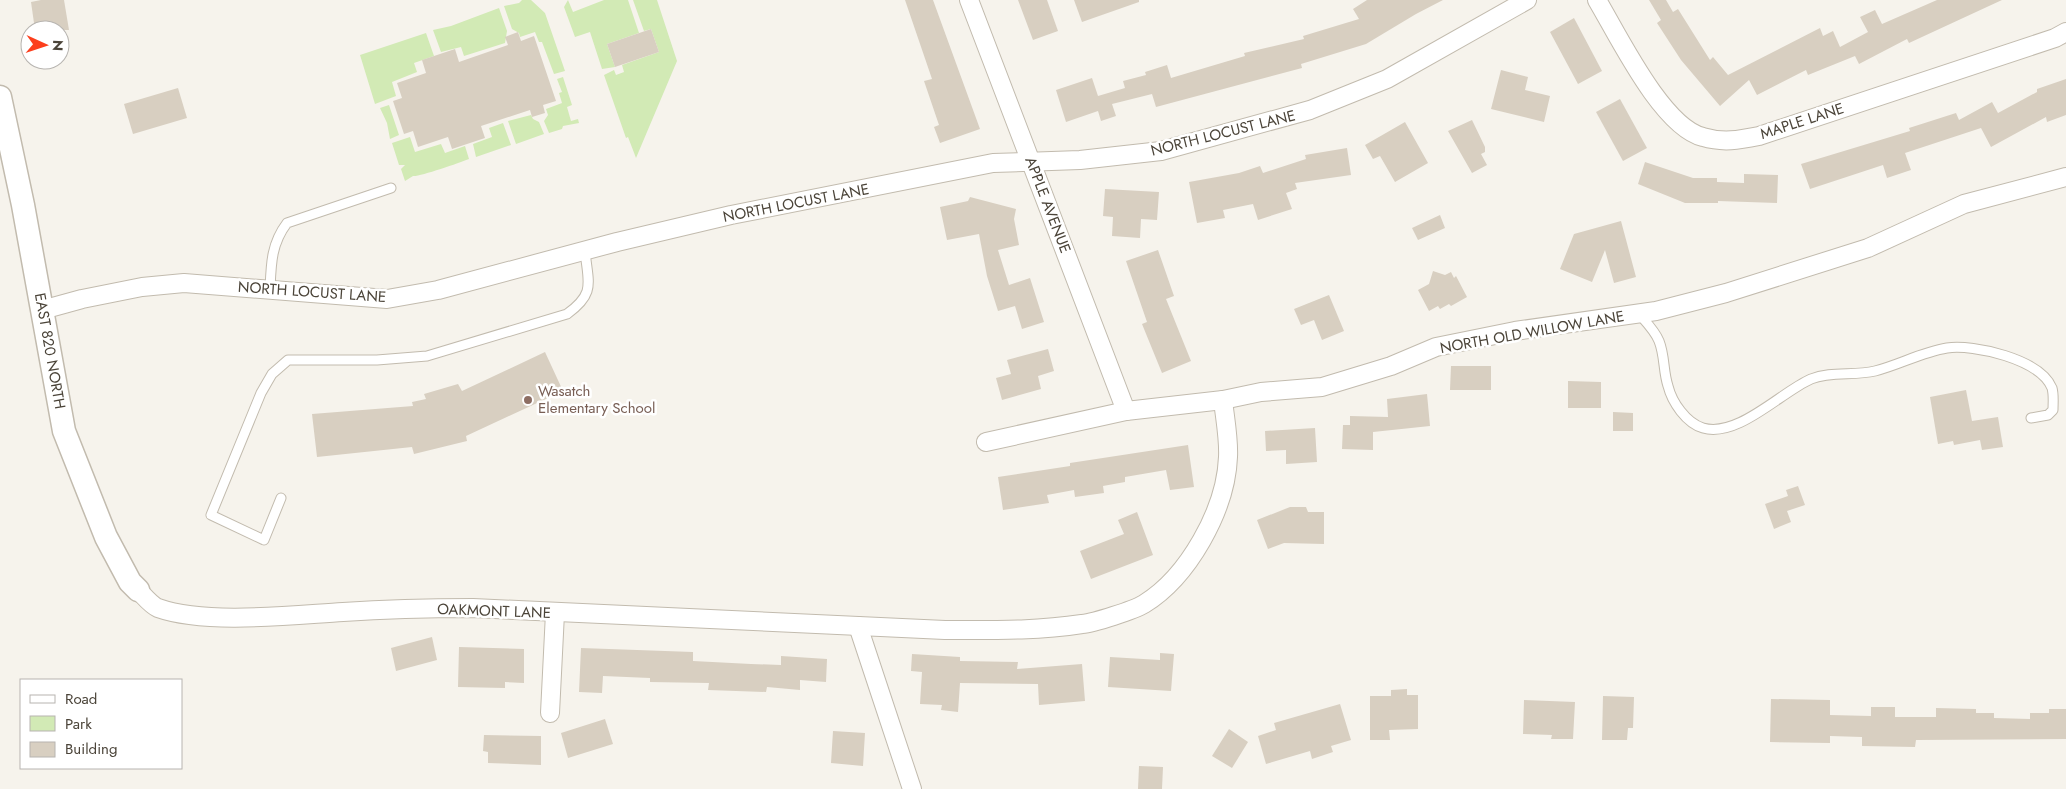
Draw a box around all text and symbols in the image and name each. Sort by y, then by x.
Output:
north arrow [20,20,70,70]
text: N [48,40,68,52]
street label: MAPLE LANE [1757,97,1847,145]
street label: NORTH LOCUST LANE [1148,104,1298,162]
street label: APPLE AVENUE [1020,154,1076,256]
street label: NORTH LOCUST LANE [721,178,871,228]
street label: NORTH LOCUST LANE [237,276,387,308]
street label: EAST 820 NORTH [29,291,71,411]
street label: NORTH OLD WILLOW LANE [1438,305,1626,359]
place label: Wasatch Elementary School [538,380,655,419]
marker: Wasatch Elementary School [522,394,534,406]
street label: OAKMONT LANE [437,598,551,624]
legend [20,679,182,769]
text: Road [65,688,97,710]
text: Park [65,713,92,735]
text: Building [65,738,117,760]

